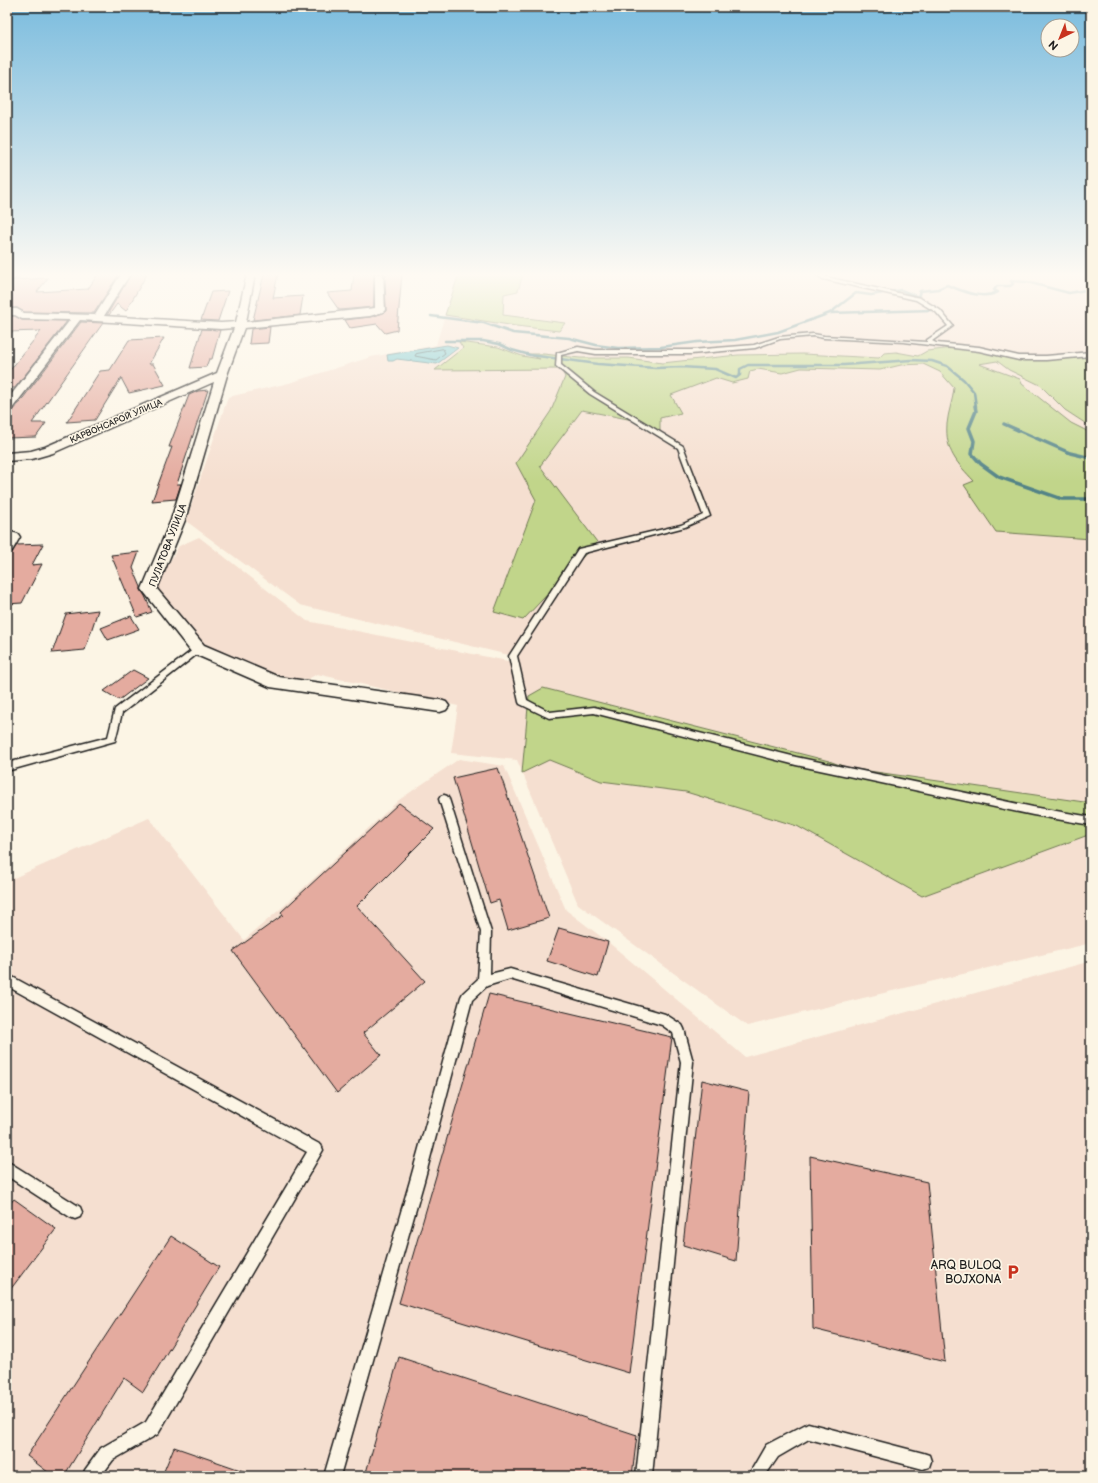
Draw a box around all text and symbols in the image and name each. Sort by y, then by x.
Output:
north arrow [1040,18,1080,58]
text: N [1046,37,1061,53]
street label: КАРВОНСАРОЙ УЛИЦА [68,397,164,446]
street label: ПУЛАТОВА УЛИЦА [147,501,190,589]
place label: ARQ BULOQ BOJXONA [931,1258,1002,1287]
parking icon: ARQ BULOQ BOJXONA [1004,1263,1022,1281]

